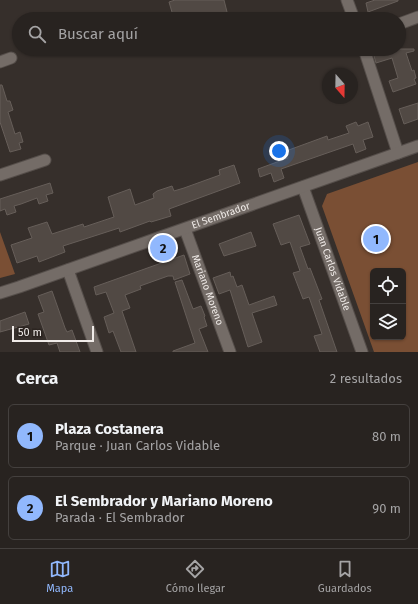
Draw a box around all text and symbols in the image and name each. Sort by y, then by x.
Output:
search box [12,12,406,56]
icon: search [26,23,48,45]
text: Buscar aquí [58,25,138,43]
north arrow [322,68,358,104]
your location [269,141,289,161]
street label: El Sembrador [190,200,252,231]
pin: 1 [363,224,389,254]
street label: Juan Carlos Vidable [312,226,353,312]
pin: 2 [150,233,176,263]
street label: Mariano Moreno [189,253,226,327]
map controls [370,268,406,340]
button: locate [370,268,406,304]
button: layers [370,304,406,340]
scale bar [12,324,94,343]
text: 50 m [18,326,42,339]
text: Cerca [16,368,58,389]
text: 2 resultados [330,371,402,386]
text: Plaza Costanera [55,420,164,438]
text: 1 [27,429,33,444]
text: 80 m [372,429,401,444]
text: Parque · Juan Carlos Vidable [55,438,220,453]
text: El Sembrador y Mariano Moreno [55,492,273,510]
text: 2 [27,501,33,516]
text: 90 m [372,501,401,516]
text: Parada · El Sembrador [55,510,185,525]
tab: Mapa [46,558,73,595]
tab: Cómo llegar [166,558,225,595]
tab: Guardados [318,558,372,595]

